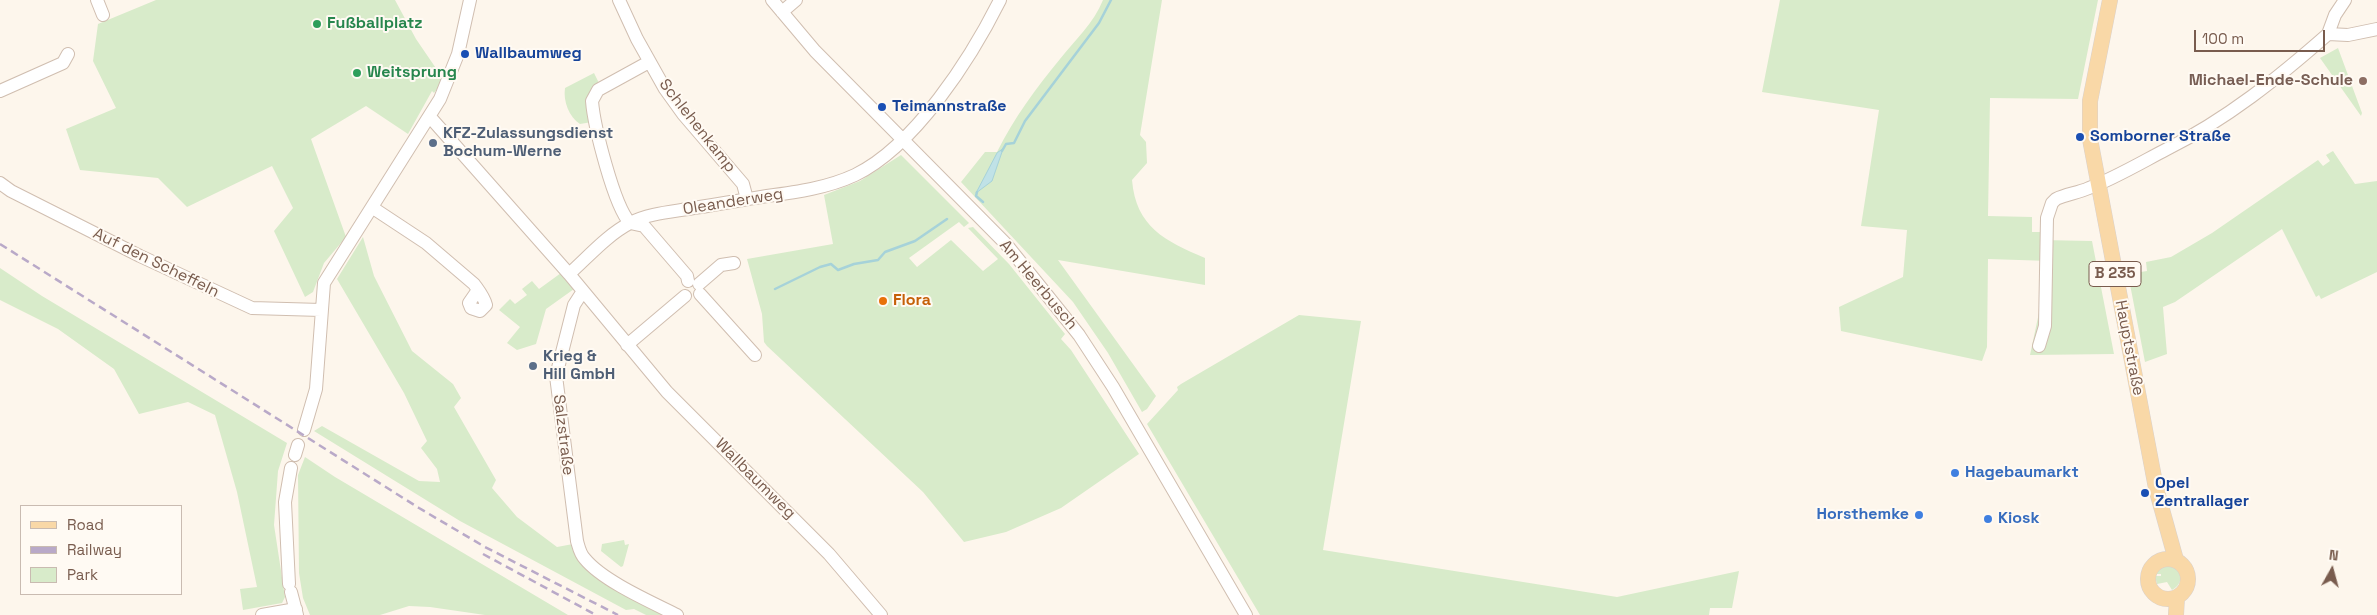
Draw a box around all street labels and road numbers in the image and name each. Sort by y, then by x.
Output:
street label: Schlehenkamp [655,75,739,177]
street label: Oleanderweg [681,185,785,219]
street label: Auf den Scheffeln [90,224,222,302]
street label: Am Heerbusch [995,236,1081,334]
road number: B 235 [2089,262,2141,286]
street label: Hauptstraße [2110,299,2148,397]
street label: Salzstraße [549,393,577,477]
street label: Wallbaumweg [711,435,799,523]

